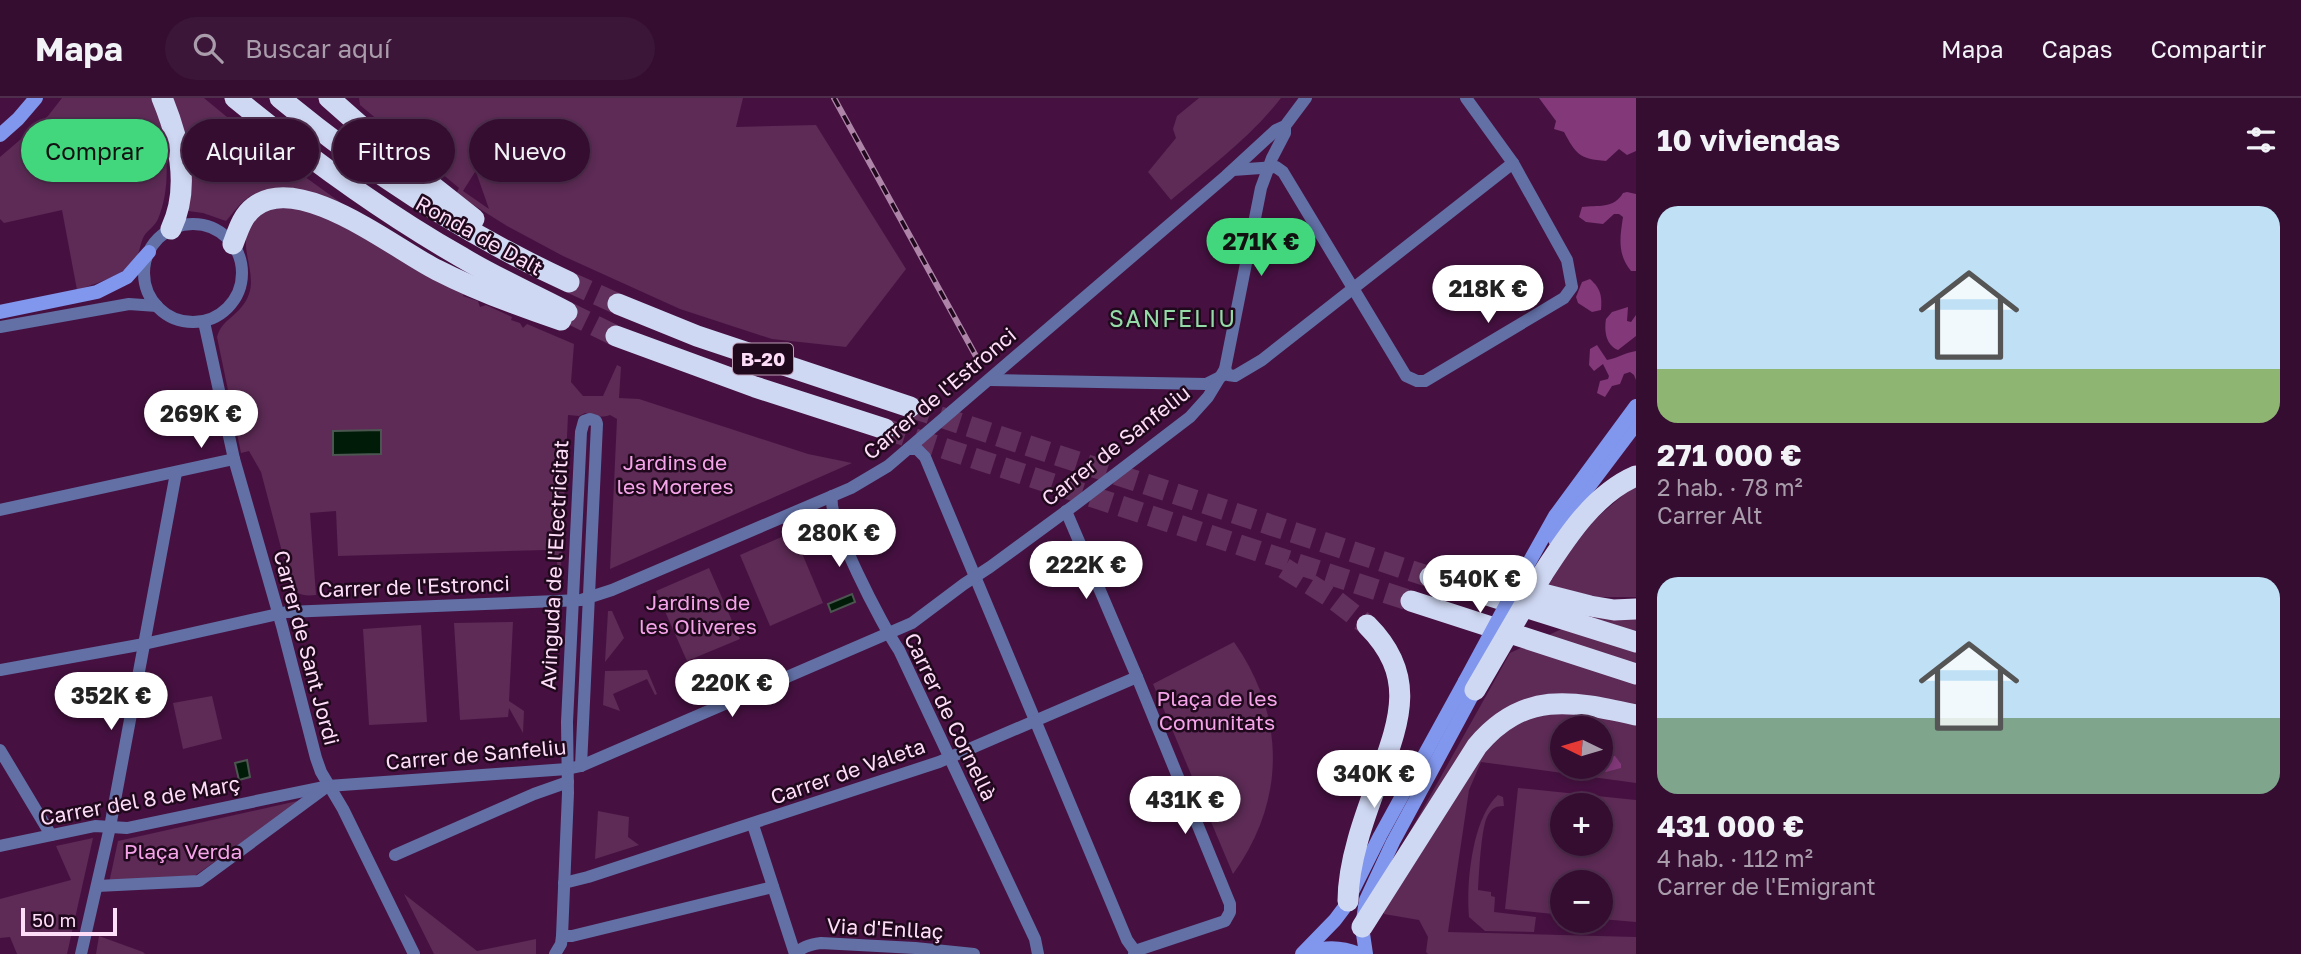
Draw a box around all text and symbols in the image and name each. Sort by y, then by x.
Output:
search box [165,17,655,80]
text: Mapa [35,29,123,68]
icon: search [189,29,227,67]
text: Buscar aquí [245,33,391,64]
text: Mapa [1941,34,2004,63]
text: Capas [2042,34,2112,63]
text: Compartir [2150,34,2266,63]
chip: Comprar [21,119,168,182]
chip: Alquilar [182,119,319,182]
chip: Filtros [333,119,455,182]
chip: Nuevo [469,119,590,182]
icon: filters [2242,121,2280,159]
text: 10 viviendas [1657,122,1840,158]
street label: Ronda de Dalt [411,190,548,281]
pin: 271K € [1204,218,1318,278]
text: 271K € [1222,227,1300,255]
icon: home [1906,252,2032,378]
pin: 218K € [1431,266,1545,325]
text: 218K € [1448,274,1528,302]
district label: SANFELIU [1109,304,1237,332]
street label: Carrer de l'Estronci [858,322,1021,465]
road number: B-20 [733,344,793,374]
street label: Carrer de Sanfeliu [1036,379,1195,511]
pin: 269K € [144,390,258,450]
text: 269K € [160,399,242,427]
text: 271 000 € [1657,437,1802,473]
street label: Avinguda de l'Electricitat [534,439,574,691]
park label: Jardins de les Moreres [616,449,734,499]
text: 2 hab. · 78 m² [1657,473,1803,501]
text: Carrer Alt [1657,501,1762,529]
pin: 280K € [782,510,896,569]
text: 280K € [798,518,880,546]
pin: 222K € [1029,542,1143,601]
street label: Carrer de Sant Jordi [268,547,345,748]
text: 222K € [1046,550,1126,578]
pin: 540K € [1423,556,1537,615]
text: 540K € [1439,564,1521,592]
street label: Carrer de l'Estronci [318,570,510,602]
park label: Jardins de les Oliveres [639,589,757,639]
icon: home [1906,623,2032,749]
street label: Carrer de Cornellà [899,628,1003,805]
pin: 220K € [675,660,789,719]
text: 220K € [691,668,773,696]
pin: 352K € [54,672,168,732]
text: 352K € [71,681,151,709]
park label: Plaça de les Comunitats [1156,685,1278,735]
north arrow [1550,716,1614,779]
map controls [1550,716,1613,933]
street label: Carrer de Valeta [767,732,928,810]
street label: Carrer de Sanfeliu [385,733,567,775]
pin: 340K € [1317,750,1431,810]
text: 340K € [1333,759,1415,787]
street label: Carrer del 8 de Març [38,770,242,830]
pin: 431K € [1128,776,1242,836]
text: 431K € [1146,785,1224,813]
button: + [1550,793,1613,856]
text: 431 000 € [1657,808,1804,844]
park label: Plaça Verda [124,838,242,864]
text: 4 hab. · 112 m² [1657,844,1813,872]
button: − [1550,870,1613,933]
text: Carrer de l'Emigrant [1657,872,1876,900]
scale bar [21,905,117,937]
text: 50 m [32,908,76,931]
street label: Via d'Enllaç [826,912,944,944]

